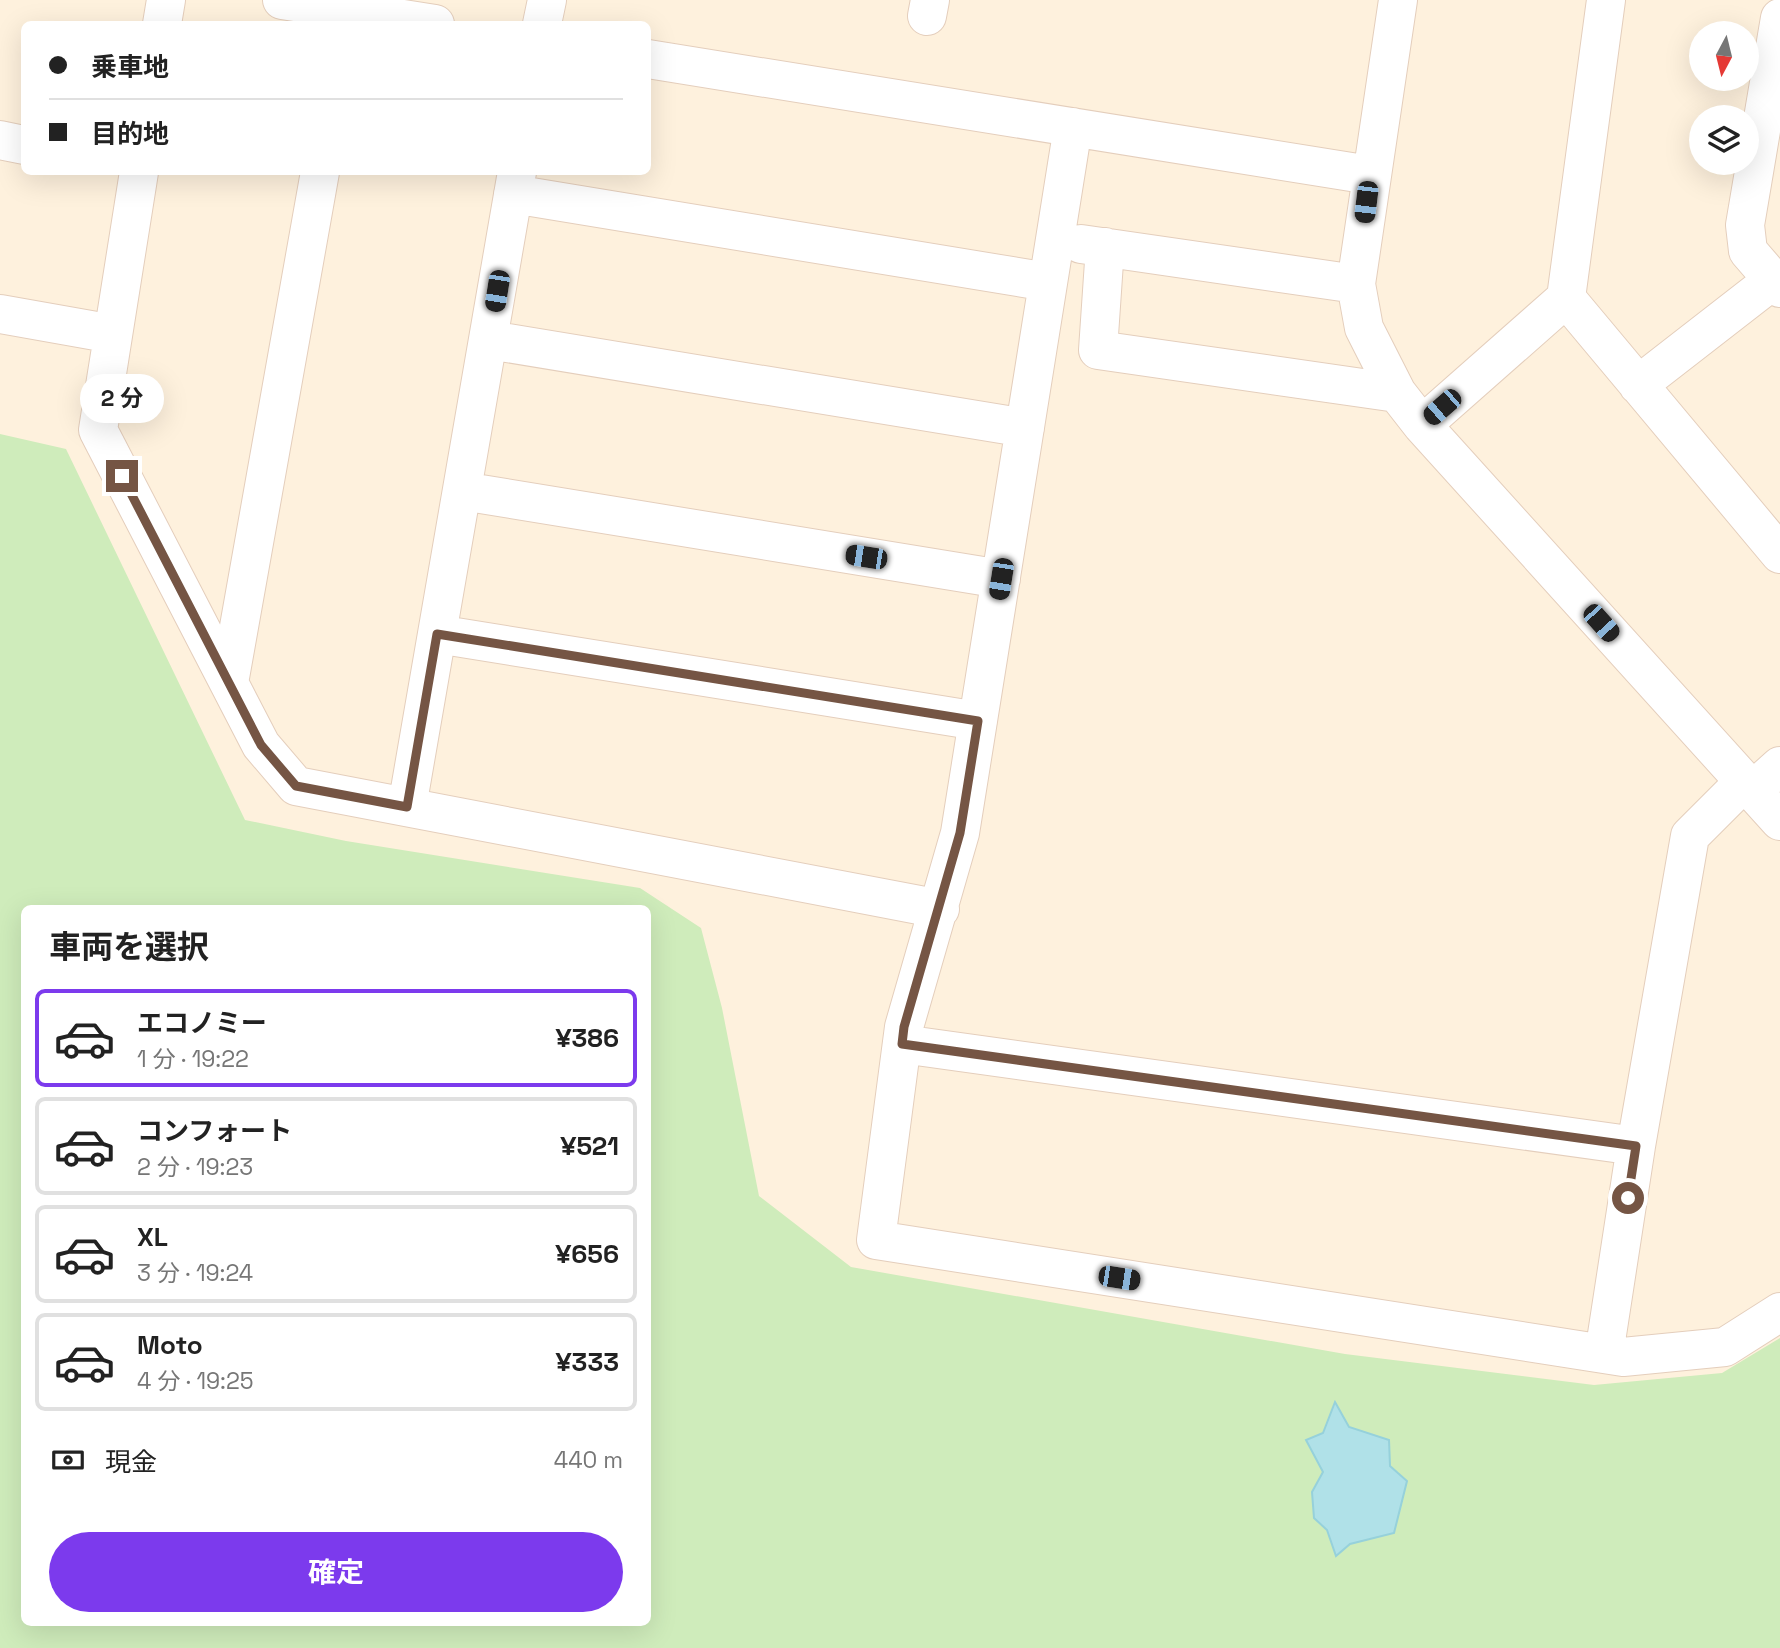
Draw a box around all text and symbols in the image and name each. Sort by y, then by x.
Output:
north arrow [1689,21,1759,91]
map controls [1689,21,1759,175]
text: 乗車地 [91,50,169,84]
button: layers [1689,105,1759,175]
text: 目的地 [91,117,169,151]
car [1354,180,1379,224]
car [484,269,511,313]
callout: 2 分 [80,374,164,424]
text: 2 分 [101,383,143,413]
car [1420,385,1465,429]
route end [106,460,138,492]
car [844,543,889,571]
car [988,557,1015,601]
car [1580,600,1623,646]
text: 車両を選択 [49,927,209,967]
text: エコノミー [137,1006,267,1040]
icon: car [53,1007,116,1070]
text: ¥386 [555,1021,619,1055]
text: 1 分 · 19:22 [137,1044,249,1074]
text: コンフォート [137,1114,292,1148]
icon: car [53,1115,116,1178]
text: ¥521 [560,1129,619,1163]
text: 2 分 · 19:23 [137,1152,253,1182]
route start [1612,1182,1644,1214]
text: XL [137,1220,168,1254]
icon: car [53,1223,116,1286]
text: ¥656 [555,1237,619,1271]
text: 3 分 · 19:24 [137,1258,253,1288]
car [1097,1264,1142,1292]
text: Moto [137,1328,203,1362]
icon: car [53,1331,116,1394]
text: ¥333 [555,1345,619,1379]
text: 4 分 · 19:25 [137,1366,254,1396]
icon: cash [49,1441,87,1479]
text: 現金 [105,1445,157,1479]
text: 440 m [554,1445,623,1475]
button: 確定 [49,1532,623,1612]

